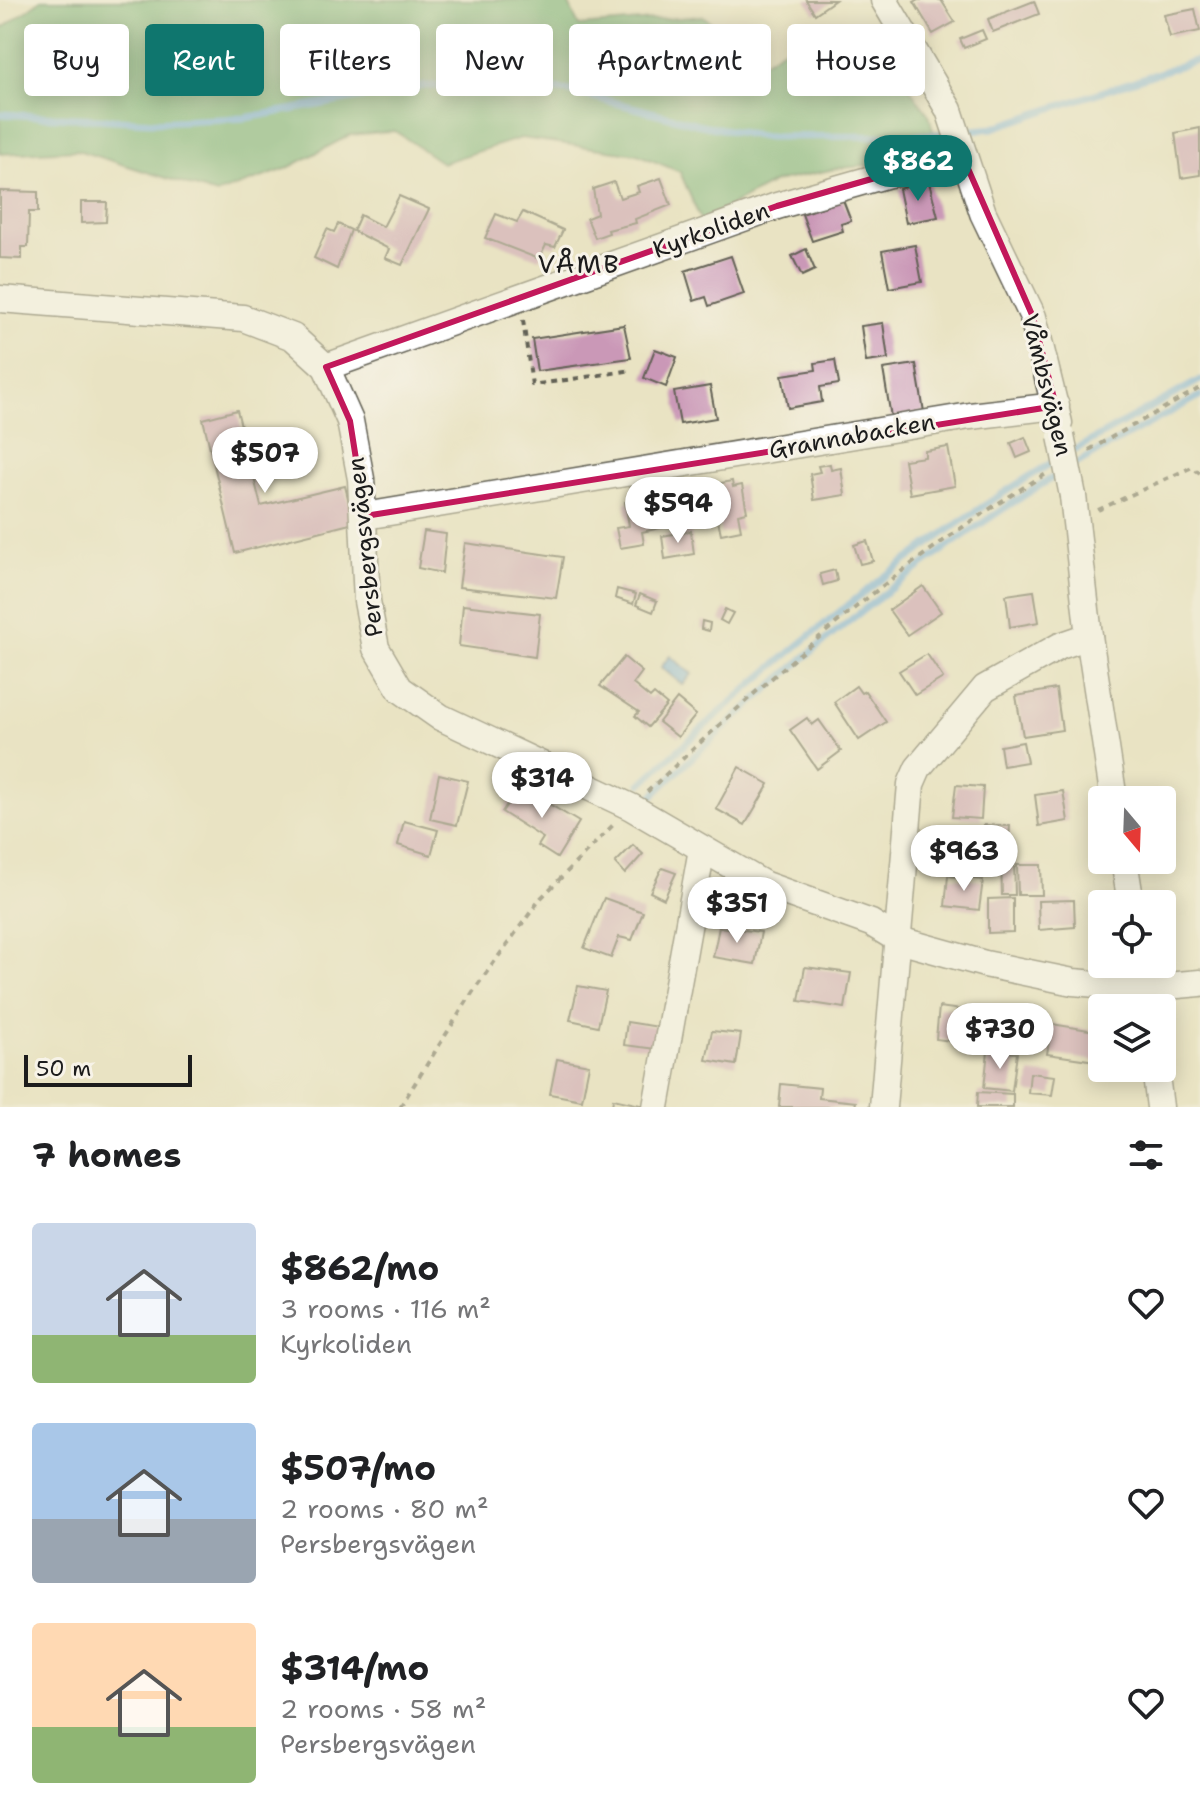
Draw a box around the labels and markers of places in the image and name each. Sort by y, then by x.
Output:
pin: $862 [871,135,965,203]
pin: $507 [218,427,312,495]
pin: $594 [631,477,725,545]
pin: $314 [495,752,589,820]
pin: $963 [917,825,1011,893]
pin: $351 [690,877,784,945]
pin: $730 [953,1003,1047,1071]

